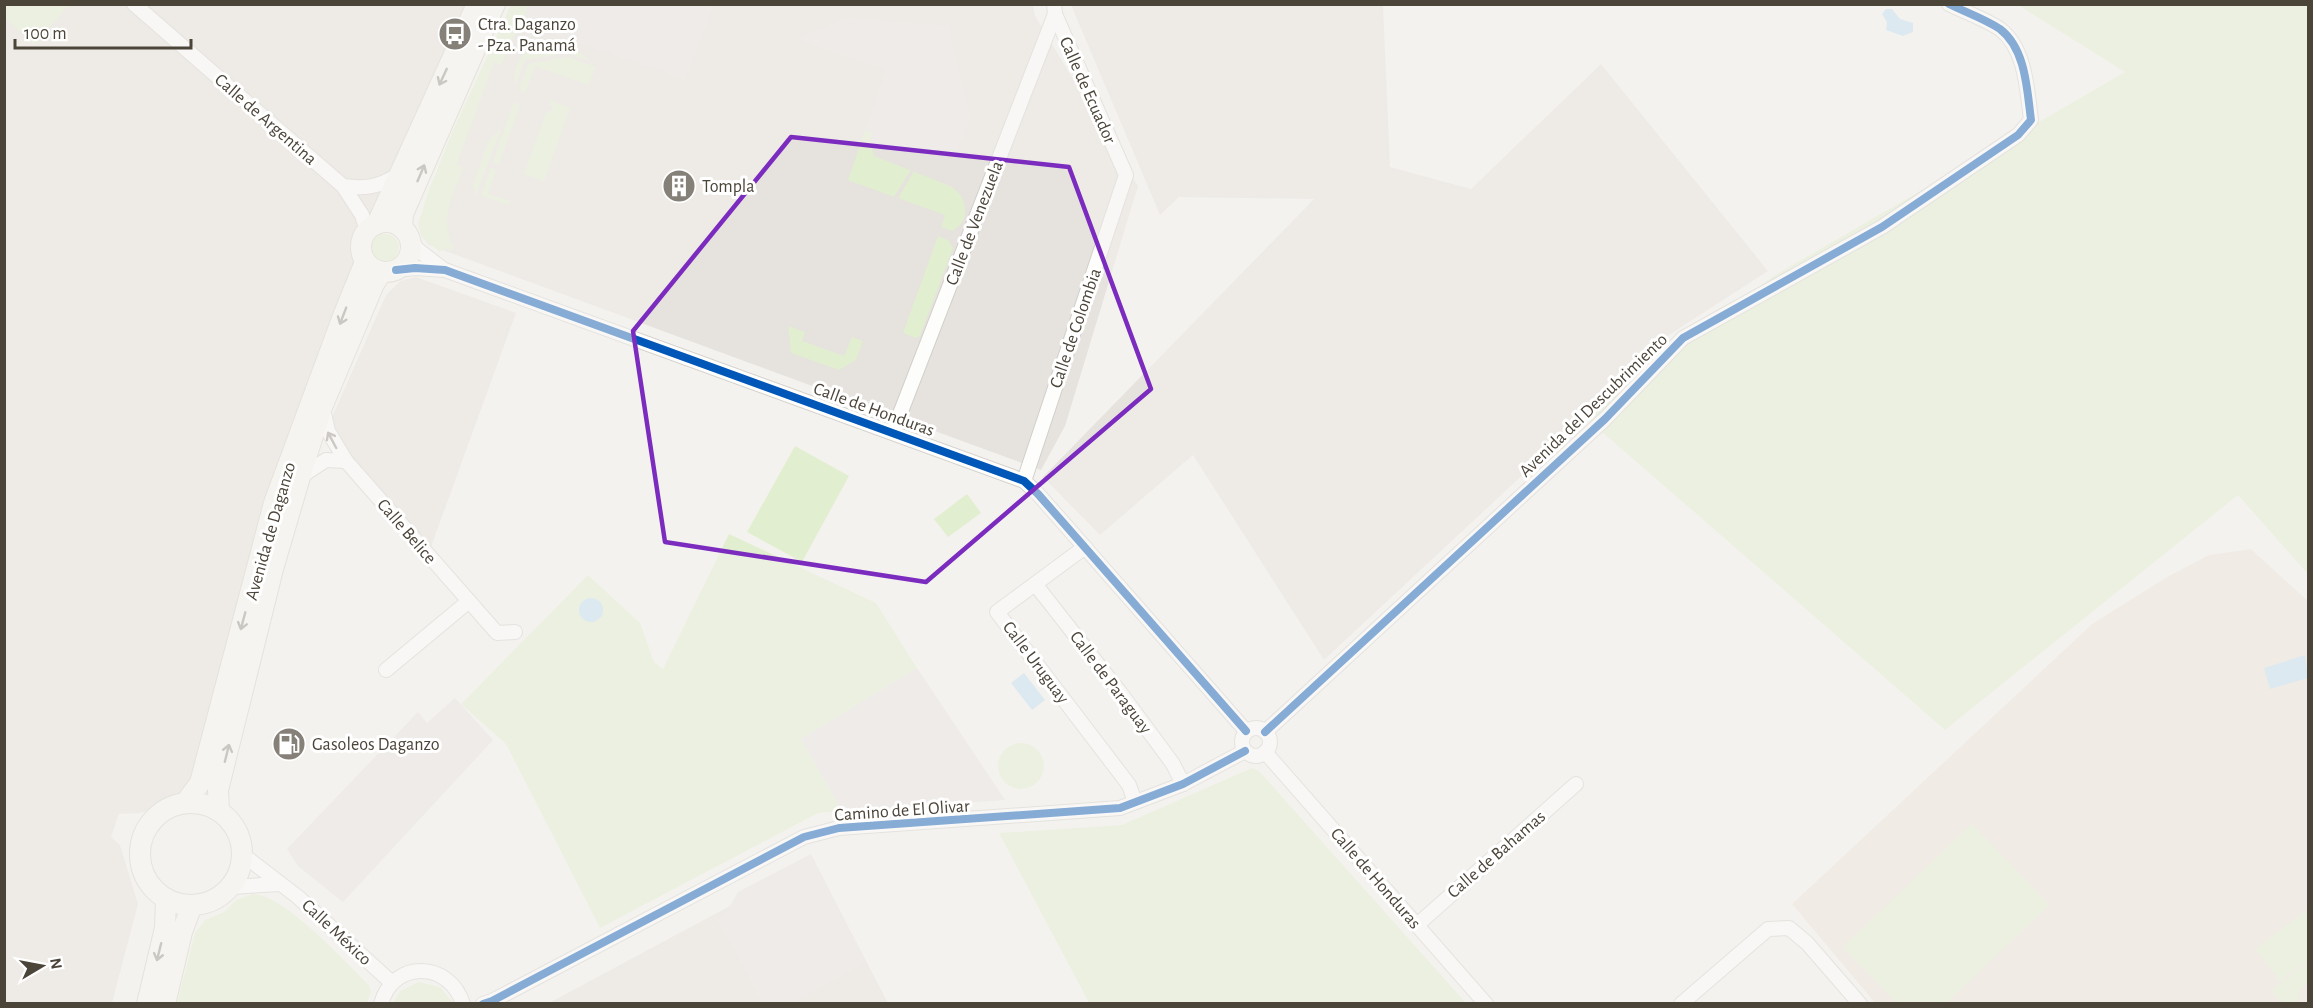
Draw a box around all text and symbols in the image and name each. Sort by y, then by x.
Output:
scale bar [15,12,190,50]
bus stop icon: Ctra. Daganzo - Pza. Panamá [437,16,473,52]
place label: Ctra. Daganzo - Pza. Panamá [478,16,576,55]
text: 100 m [24,25,67,43]
street label: Calle de Ecuador [1056,34,1119,147]
one-way arrow [437,67,449,85]
street label: Calle de Argentina [211,71,320,169]
street label: Calle de Venezuela [943,159,1007,288]
one-way arrow [416,164,427,182]
building icon: Tompla [661,168,697,204]
place label: Tompla [702,178,755,196]
street label: Calle de Colombia [1047,266,1105,391]
one-way arrow [337,306,348,325]
street label: Avenida del Descubrimiento [1516,330,1671,481]
street label: Calle de Honduras [811,380,937,440]
one-way arrow [326,431,337,449]
street label: Avenida de Daganzo [243,460,299,602]
street label: Calle Belice [373,496,439,568]
one-way arrow [237,611,249,630]
street label: Calle Uruguay [999,618,1072,707]
street label: Calle de Paraguay [1066,628,1155,737]
fuel station icon: Gasoleos Daganzo [271,726,307,762]
place label: Gasoleos Daganzo [312,736,440,754]
one-way arrow [222,744,233,763]
street label: Camino de El Olivar [834,797,970,825]
street label: Calle de Bahamas [1444,808,1549,902]
street label: Calle de Honduras [1327,825,1424,933]
street label: Calle México [298,896,375,969]
north arrow [12,936,72,996]
one-way arrow [153,942,165,961]
text: N [47,957,65,970]

